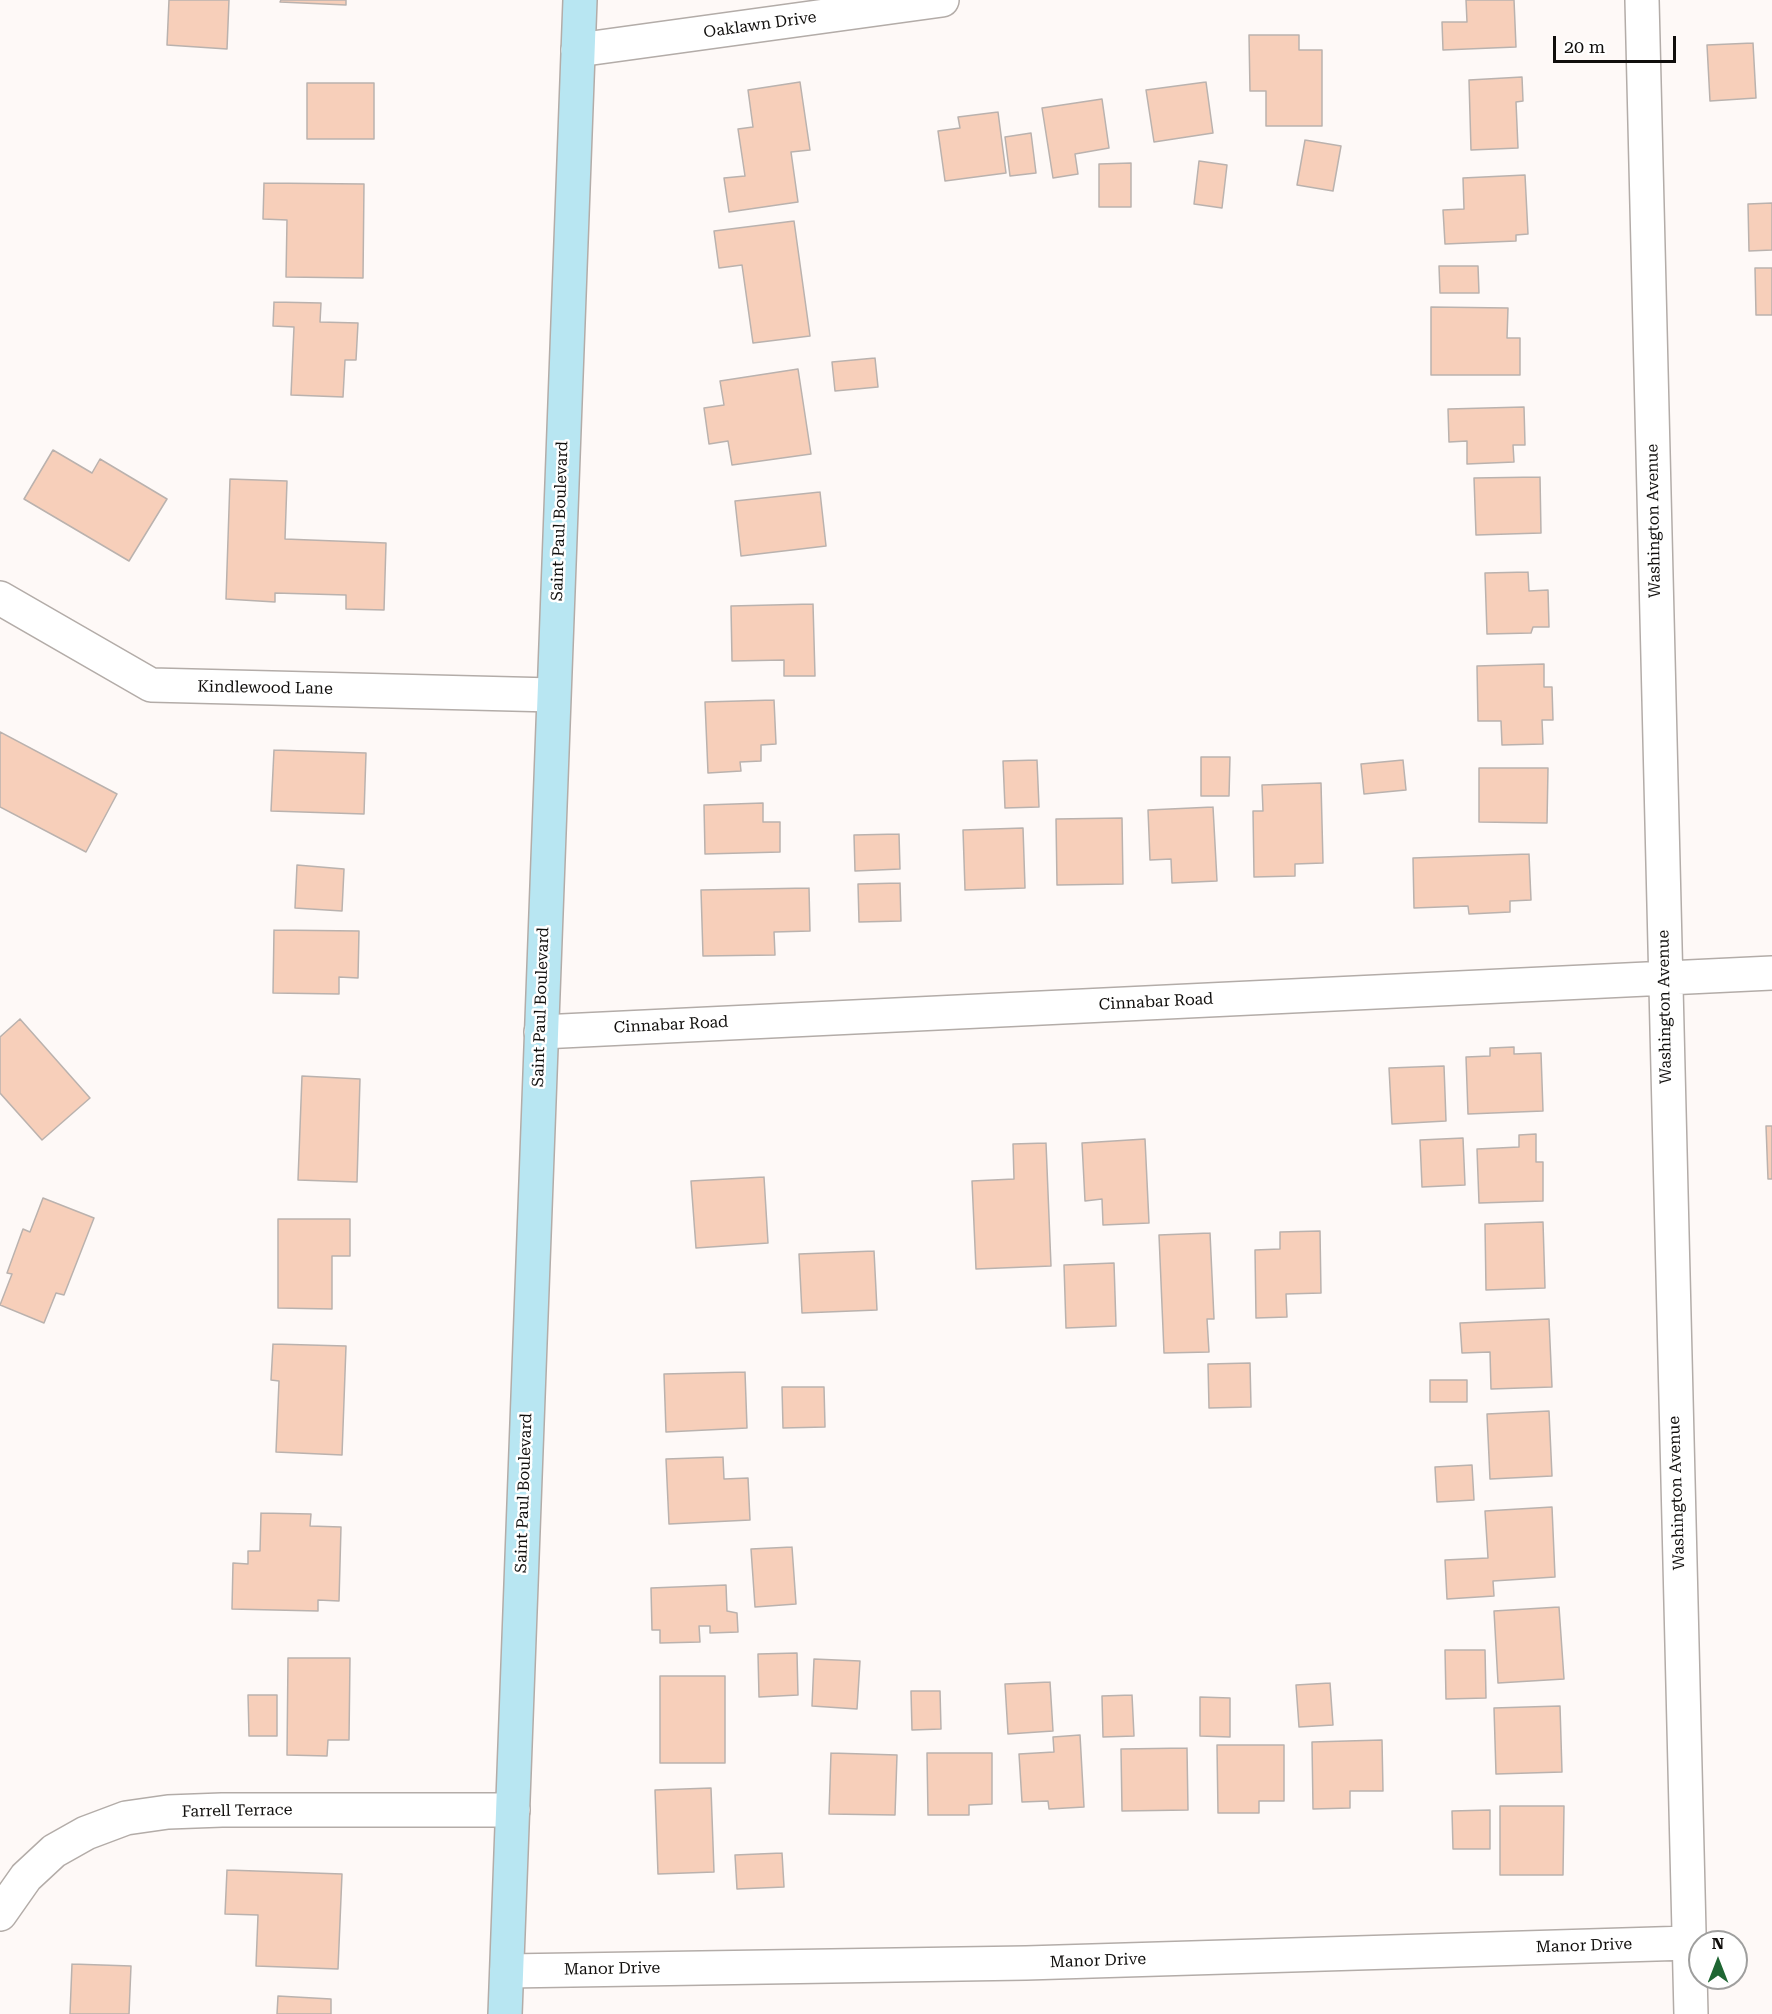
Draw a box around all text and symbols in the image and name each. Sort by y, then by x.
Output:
street label: Oaklawn Drive [702,8,818,42]
scale bar [1556,24,1679,62]
text: 20 m [1564,36,1605,57]
street label: Saint Paul Boulevard [548,441,572,601]
street label: Washington Avenue [1643,444,1665,598]
street label: Kindlewood Lane [197,677,333,699]
street label: Saint Paul Boulevard [529,927,553,1087]
street label: Washington Avenue [1654,930,1676,1084]
street label: Cinnabar Road [1098,989,1214,1015]
street label: Cinnabar Road [613,1012,729,1038]
street label: Saint Paul Boulevard [512,1413,536,1573]
street label: Washington Avenue [1665,1416,1689,1570]
street label: Farrell Terrace [181,1800,293,1822]
north arrow [1688,1930,1748,1990]
text: N [1712,1934,1724,1953]
street label: Manor Drive [1536,1935,1632,1957]
street label: Manor Drive [1050,1950,1146,1972]
street label: Manor Drive [564,1959,660,1979]

